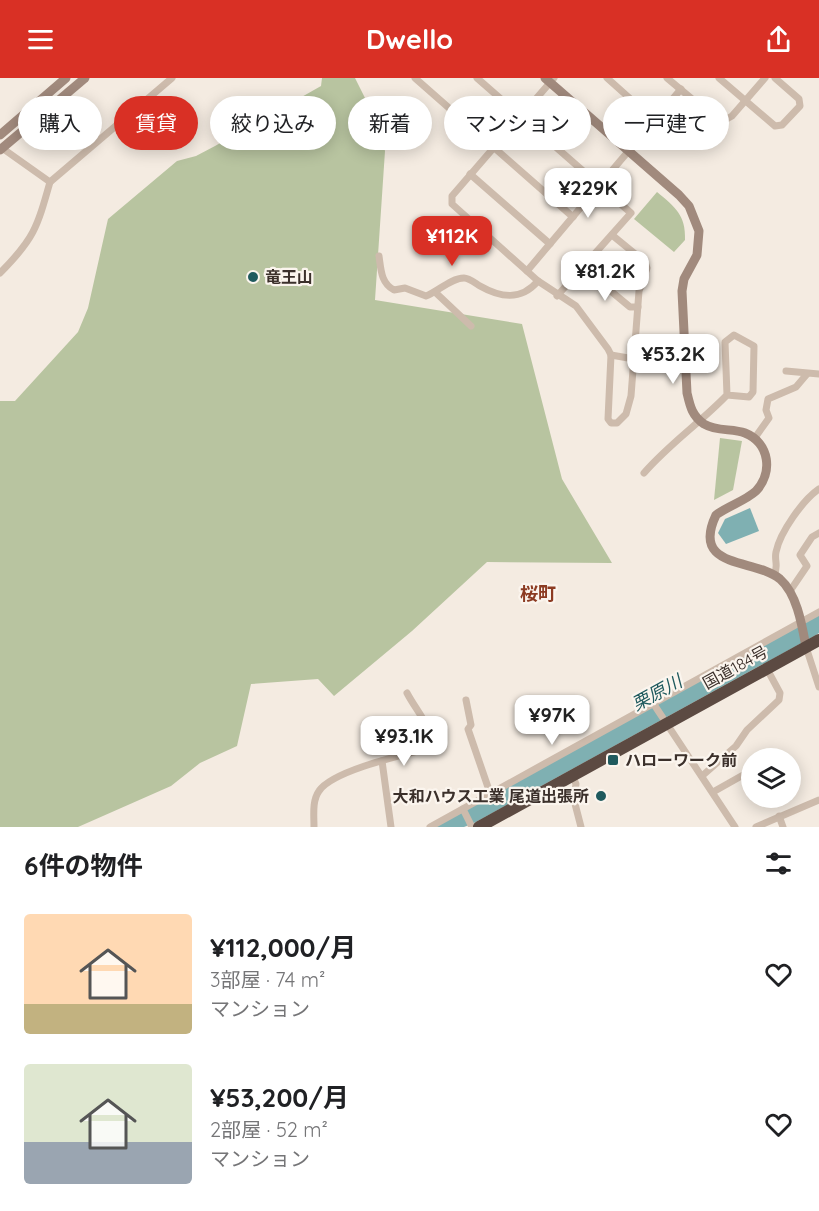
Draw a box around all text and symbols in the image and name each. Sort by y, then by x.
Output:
text: Dwello [366,22,453,56]
icon: menu [24,23,57,56]
icon: share [762,23,795,56]
chip: 購入 [18,96,102,150]
chip: 賃貸 [114,96,198,150]
chip: 絞り込み [210,96,336,150]
chip: 新着 [348,96,432,150]
chip: マンション [444,96,591,150]
chip: 一戸建て [603,96,729,150]
pin: ¥229K [546,168,630,219]
text: ¥229K [558,175,618,200]
pin: ¥112K [410,216,494,267]
text: ¥112K [426,223,478,248]
pin: ¥81.2K [556,251,654,302]
text: ¥81.2K [575,258,635,283]
place label: 竜王山 [265,267,313,287]
marker: 竜王山 [246,270,260,284]
pin: ¥53.2K [624,334,722,385]
text: ¥53.2K [641,341,705,366]
district label: 桜町 [520,582,556,605]
street label: 国道184号 [699,641,771,693]
water label: 栗原川 [628,668,688,716]
pin: ¥97K [516,695,588,746]
text: ¥97K [529,702,575,727]
pin: ¥93.1K [355,716,453,767]
text: ¥93.1K [375,723,433,748]
map controls [741,748,801,808]
button: layers [741,748,801,808]
place label: ハローワーク前 [625,750,737,770]
marker: ハローワーク前 [606,753,620,767]
place label: 大和ハウス工業 尾道出張所 [393,786,589,806]
marker: 大和ハウス工業 尾道出張所 [594,789,608,803]
icon: filters [762,847,795,880]
text: 6件の物件 [24,849,142,882]
text: ¥112,000/月 [210,931,356,964]
icon: home [72,938,144,1010]
icon: heart [762,958,795,991]
text: 3部屋 · 74 m² [210,967,325,992]
text: マンション [210,996,310,1021]
text: ¥53,200/月 [210,1081,349,1114]
icon: home [72,1088,144,1160]
icon: heart [762,1108,795,1141]
text: 2部屋 · 52 m² [210,1117,328,1142]
text: マンション [210,1146,310,1171]

